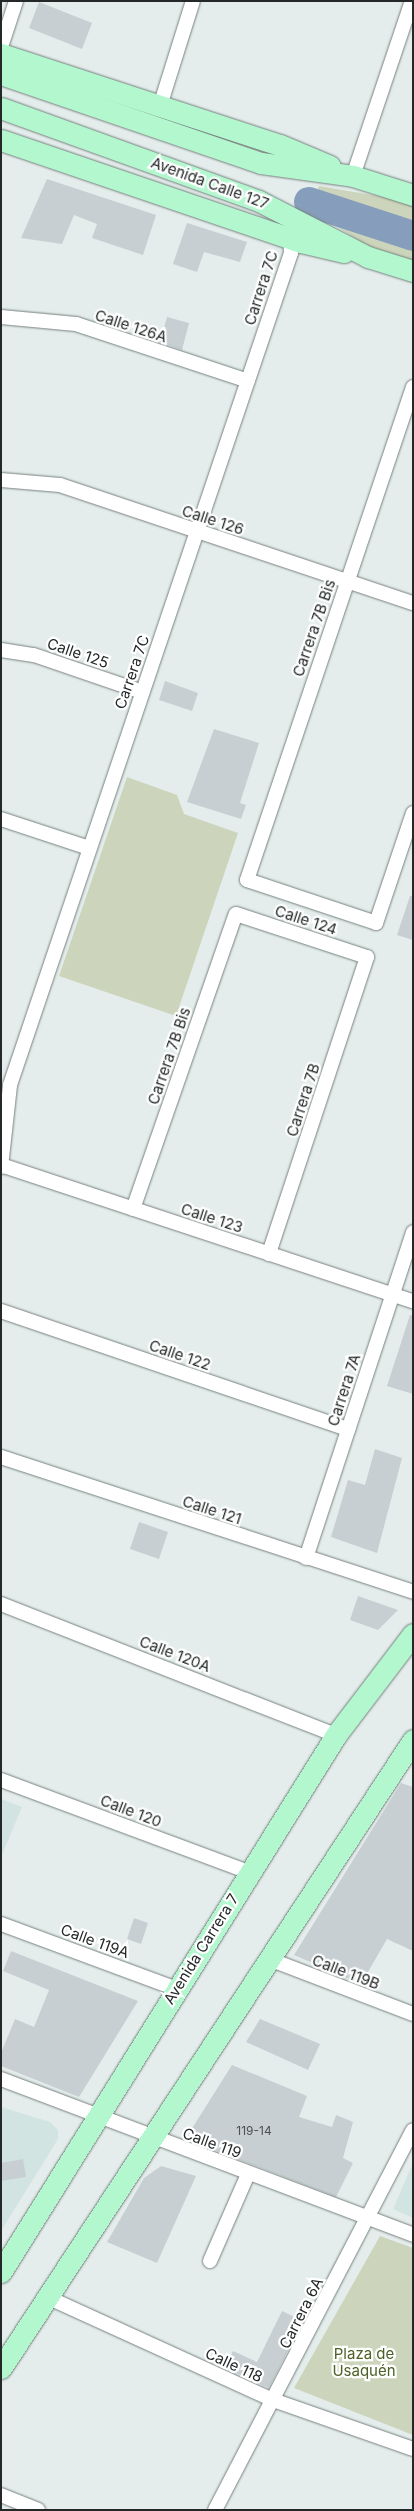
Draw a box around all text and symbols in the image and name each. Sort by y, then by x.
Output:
street label: Avenida Calle 127 [149,153,271,213]
street label: Carrera 7C [241,249,281,327]
street label: Calle 126A [93,306,169,346]
street label: Calle 126 [180,502,246,538]
street label: Carrera 7B Bis [289,577,339,679]
street label: Carrera 7C [111,633,153,711]
street label: Calle 125 [45,634,111,672]
street label: Calle 124 [273,902,339,938]
street label: Carrera 7B Bis [144,1005,194,1107]
street label: Carrera 7B [283,1061,323,1139]
street label: Calle 123 [179,1200,245,1236]
street label: Calle 122 [147,1336,213,1374]
street label: Carrera 7A [324,1352,364,1428]
street label: Calle 121 [180,1492,244,1528]
street label: Calle 120A [137,1632,213,1676]
street label: Calle 120 [98,1791,164,1831]
street label: Avenida Carrera 7 [160,1890,242,2008]
street label: Calle 119A [58,1920,132,1962]
street label: Calle 119B [310,1951,382,1993]
street label: Calle 119 [180,2124,244,2162]
house number: 119-14 [236,2124,272,2138]
street label: Carrera 6A [275,2274,327,2352]
street label: Calle 118 [203,2344,265,2386]
park label: Plaza de Usaquén [332,2344,396,2379]

